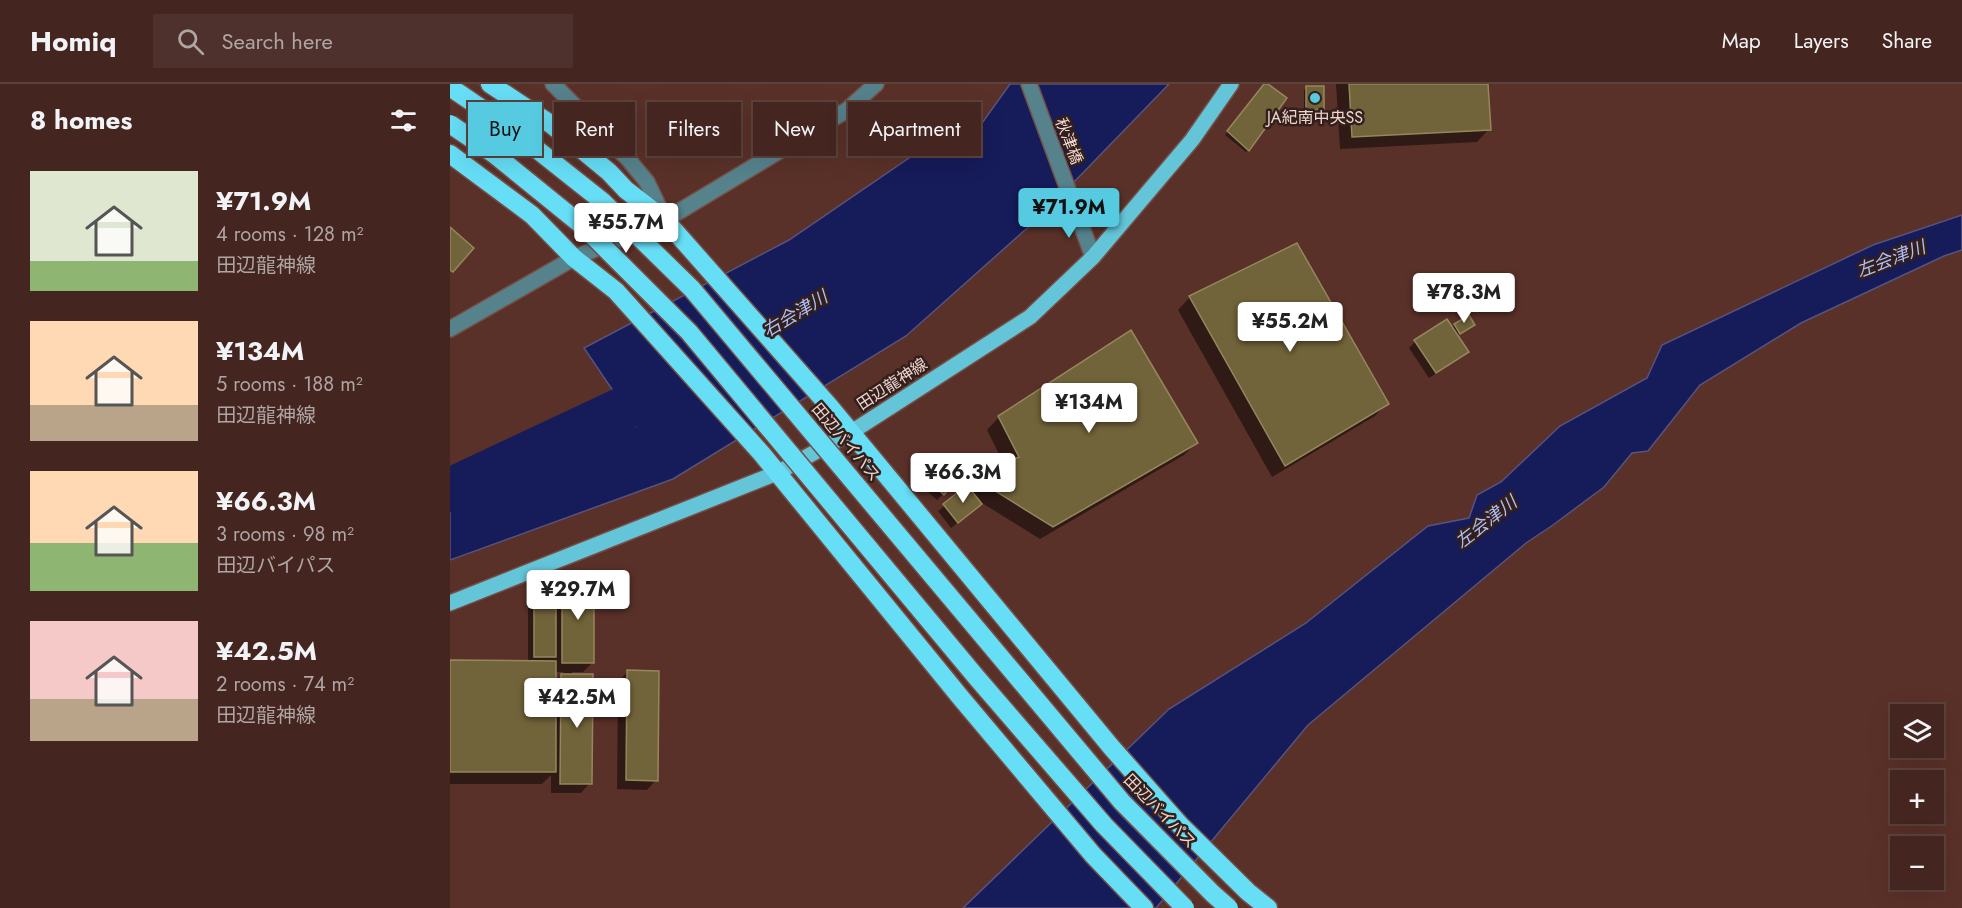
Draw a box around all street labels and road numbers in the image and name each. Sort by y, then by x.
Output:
street label: 秋津橋 [1050,114,1088,168]
street label: 田辺龍神線 [852,353,932,415]
street label: 田辺バイパス [806,398,886,486]
street label: 田辺バイパス [1118,769,1202,853]

